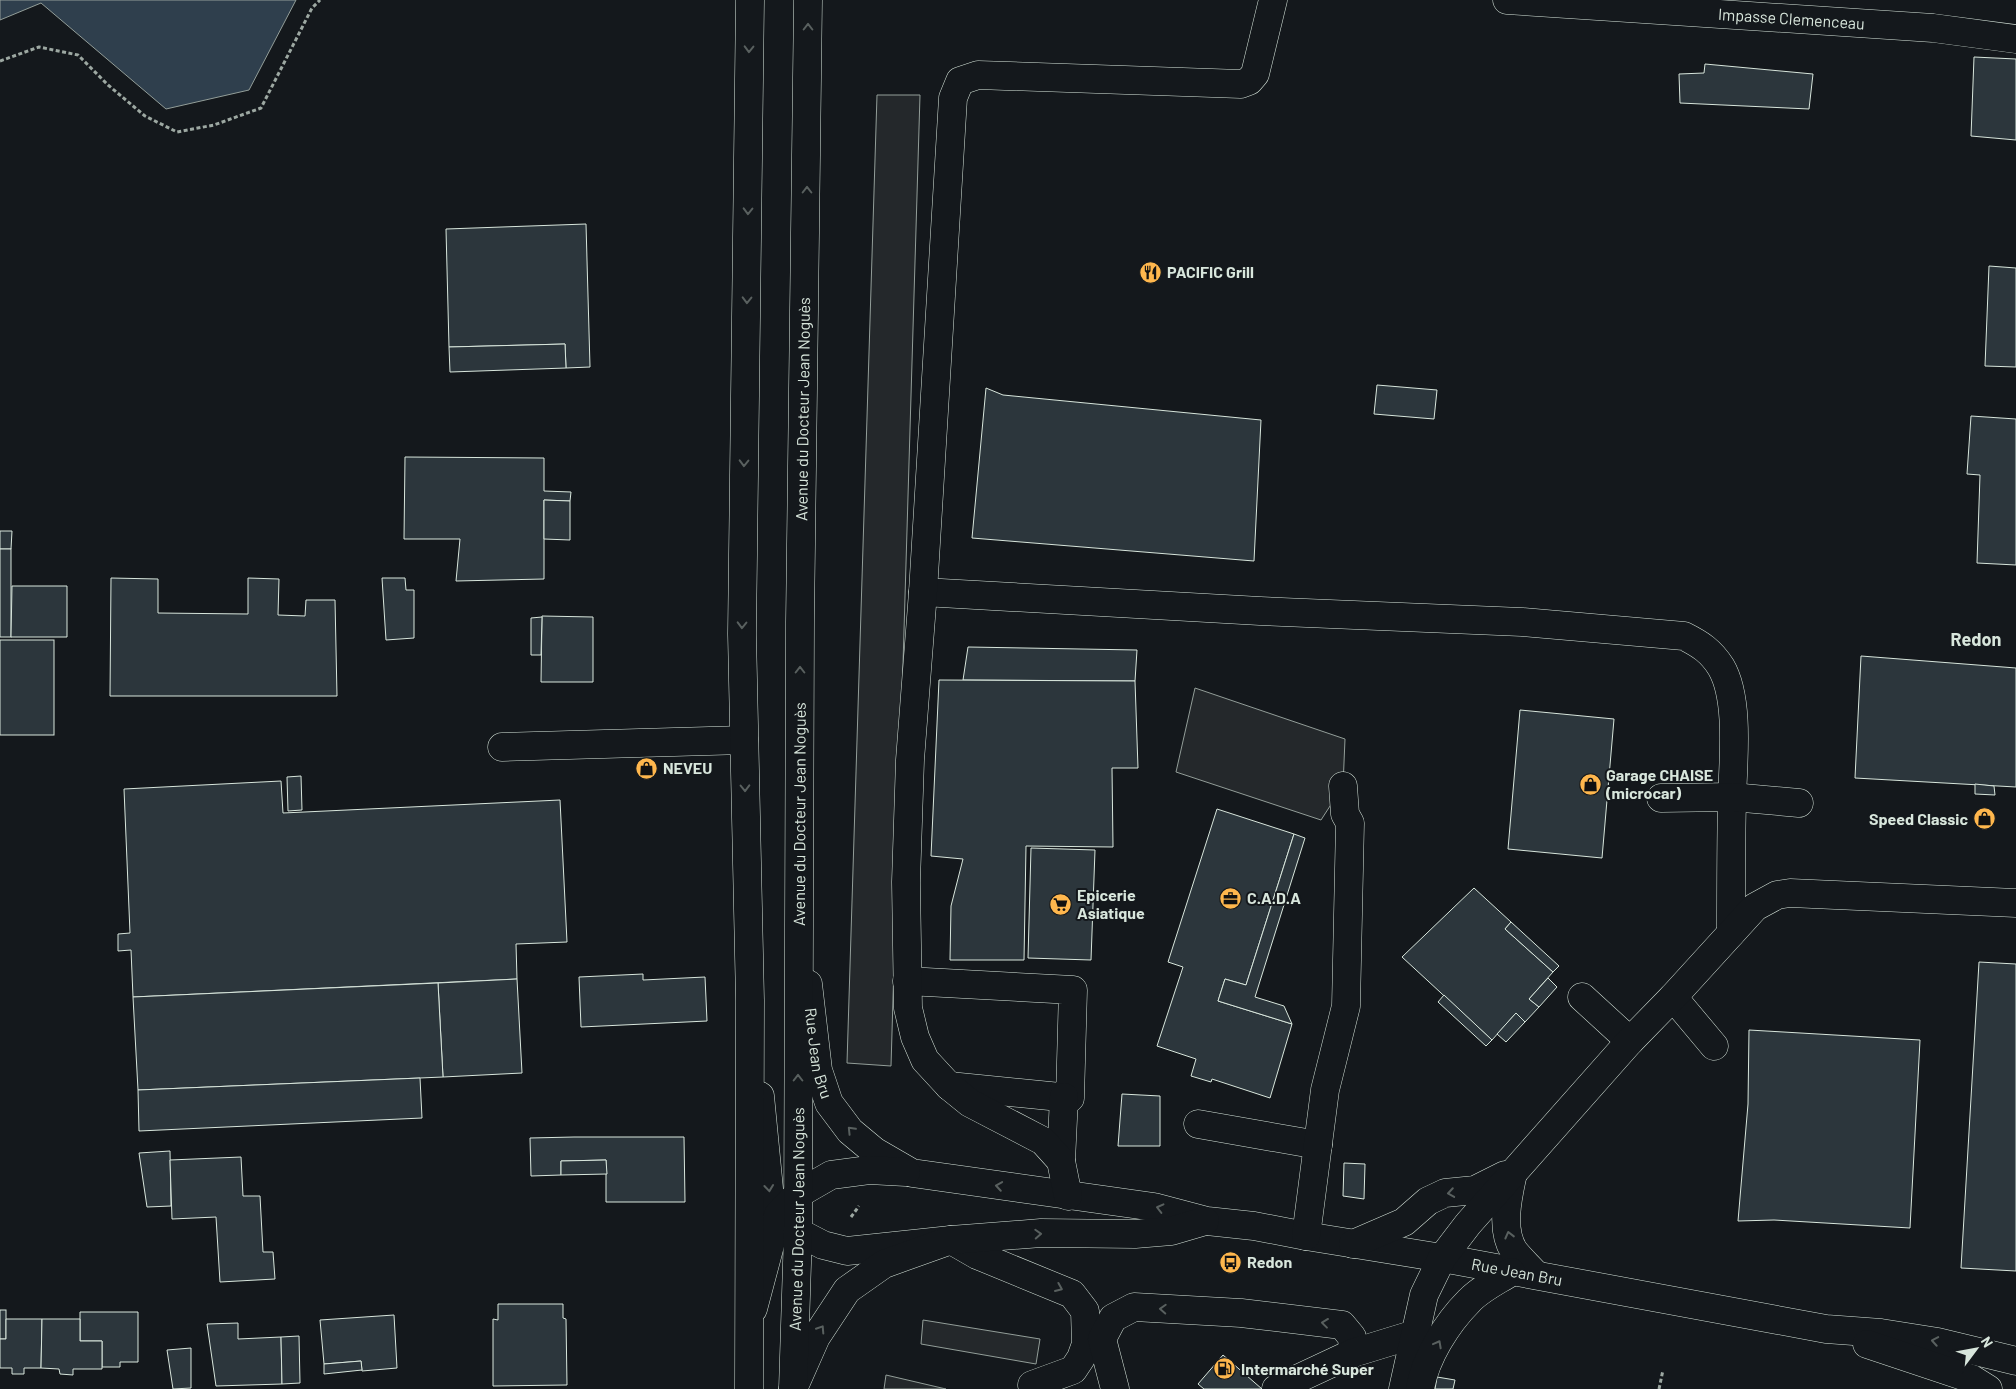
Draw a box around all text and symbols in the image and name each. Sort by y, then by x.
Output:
street label: Impasse Clemenceau [1717,4,1865,32]
one-way arrow [803,23,813,30]
one-way arrow [744,45,755,53]
one-way arrow [802,185,812,193]
one-way arrow [743,208,753,215]
restaurant icon: PACIFIC Grill [1139,260,1163,284]
place label: PACIFIC Grill [1167,262,1254,281]
one-way arrow [742,297,752,305]
street label: Avenue du Docteur Jean Noguès [791,297,813,521]
one-way arrow [739,459,749,467]
one-way arrow [737,622,747,629]
district label: Redon [1951,628,2001,650]
one-way arrow [794,666,805,674]
street label: Avenue du Docteur Jean Noguès [789,702,809,926]
shop icon: NEVEU [635,756,659,780]
place label: NEVEU [663,758,712,777]
place label: Garage CHAISE (microcar) [1605,765,1713,802]
shop icon: Garage CHAISE (microcar) [1578,772,1602,796]
one-way arrow [740,784,751,792]
shop icon: Speed Classic [1972,807,1996,831]
place label: Speed Classic [1869,809,1968,828]
place label: Epicerie Asiatique [1077,885,1145,922]
office icon: C.A.D.A [1219,886,1243,910]
place label: C.A.D.A [1247,888,1301,907]
supermarket icon: Epicerie Asiatique [1049,892,1073,916]
street label: Rue Jean Bru [802,1007,837,1101]
one-way arrow [793,1074,803,1082]
street label: Avenue du Docteur Jean Noguès [785,1107,807,1331]
one-way arrow [848,1127,857,1136]
one-way arrow [994,1181,1003,1191]
one-way arrow [763,1184,774,1192]
one-way arrow [1447,1187,1455,1198]
one-way arrow [1156,1204,1164,1214]
one-way arrow [1034,1228,1042,1239]
one-way arrow [1504,1230,1515,1239]
bus stop icon: Redon [1219,1250,1243,1274]
place label: Redon [1247,1252,1292,1271]
street label: Rue Jean Bru [1470,1254,1564,1289]
one-way arrow [1054,1282,1063,1292]
one-way arrow [1159,1303,1167,1314]
one-way arrow [1321,1318,1329,1329]
north arrow [1951,1324,2001,1374]
one-way arrow [815,1325,825,1334]
text: N [1978,1333,1997,1350]
one-way arrow [1930,1337,1939,1347]
one-way arrow [1432,1341,1442,1350]
fuel station icon: Intermarché Super [1213,1357,1237,1381]
place label: Intermarché Super [1241,1359,1374,1378]

